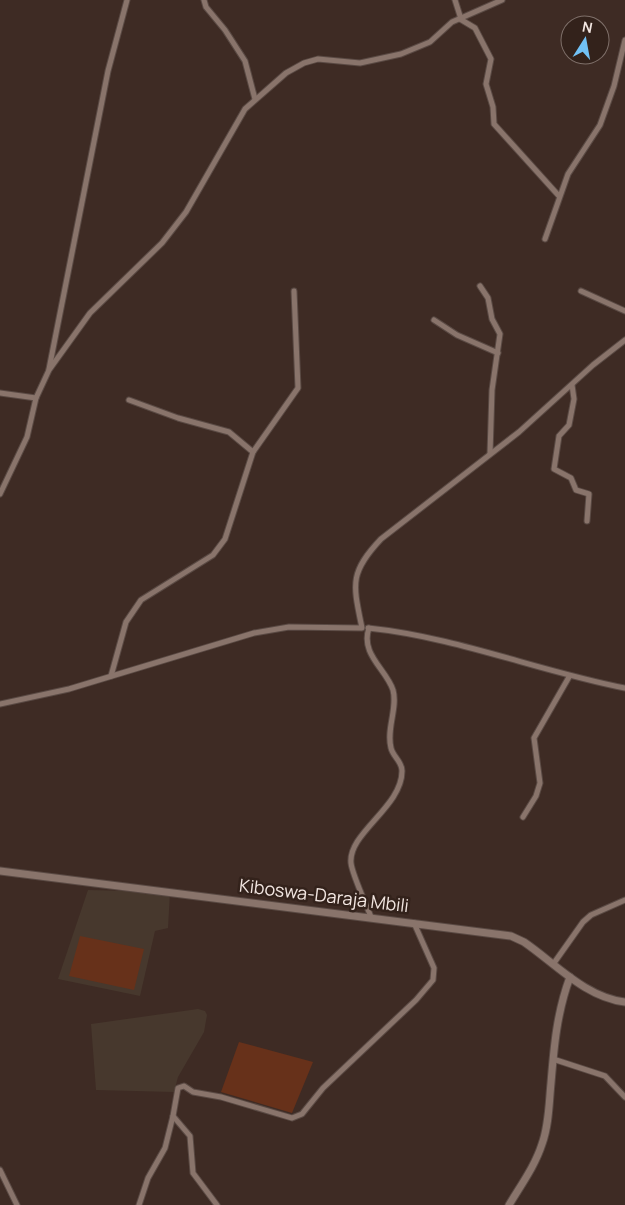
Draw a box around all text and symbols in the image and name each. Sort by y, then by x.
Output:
north arrow [560,15,610,65]
text: N [581,16,594,37]
street label: Kiboswa-Daraja Mbili [238,873,410,917]

